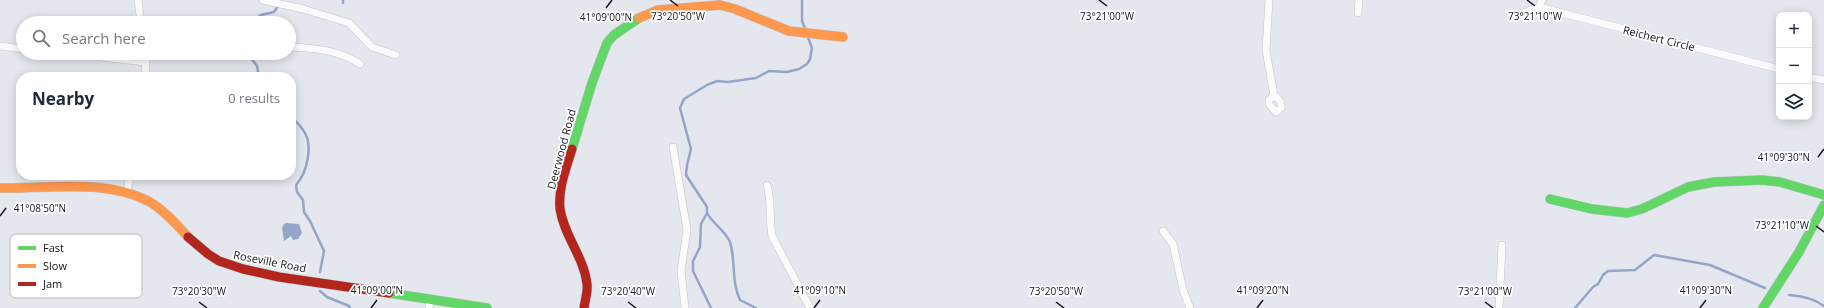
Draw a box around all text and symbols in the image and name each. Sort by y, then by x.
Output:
text: 73°20'50"W [651,9,706,23]
text: 73°21'00"W [1080,9,1135,23]
text: 73°21'10"W [1508,9,1563,23]
text: 41°09'00"N [580,10,632,24]
map controls [1776,12,1812,120]
button: + [1776,12,1812,48]
search box [16,16,296,60]
street label: Reichert Circle [1621,22,1697,54]
icon: search [30,27,52,49]
text: Search here [62,28,146,48]
button: − [1776,48,1812,84]
button: layers [1776,84,1812,120]
text: Nearby [32,87,94,110]
text: 0 results [228,89,280,107]
street label: Deerwood Road [543,107,579,191]
text: 41°09'30"N [1758,150,1810,164]
text: 41°08'50"N [14,201,66,215]
text: 73°21'10"W [1755,218,1810,232]
legend [10,234,142,298]
text: Fast [43,240,64,255]
street label: Roseville Road [232,247,308,275]
text: Slow [43,258,67,273]
text: Jam [42,276,62,291]
text: 41°09'00"N [351,283,403,297]
text: 41°09'10"N [794,283,846,297]
text: 41°09'20"N [1237,283,1289,297]
text: 41°09'30"N [1680,283,1732,297]
text: 73°20'30"W [172,284,227,298]
text: 73°20'40"W [601,284,656,298]
text: 73°20'50"W [1029,284,1084,298]
text: 73°21'00"W [1458,284,1513,298]

